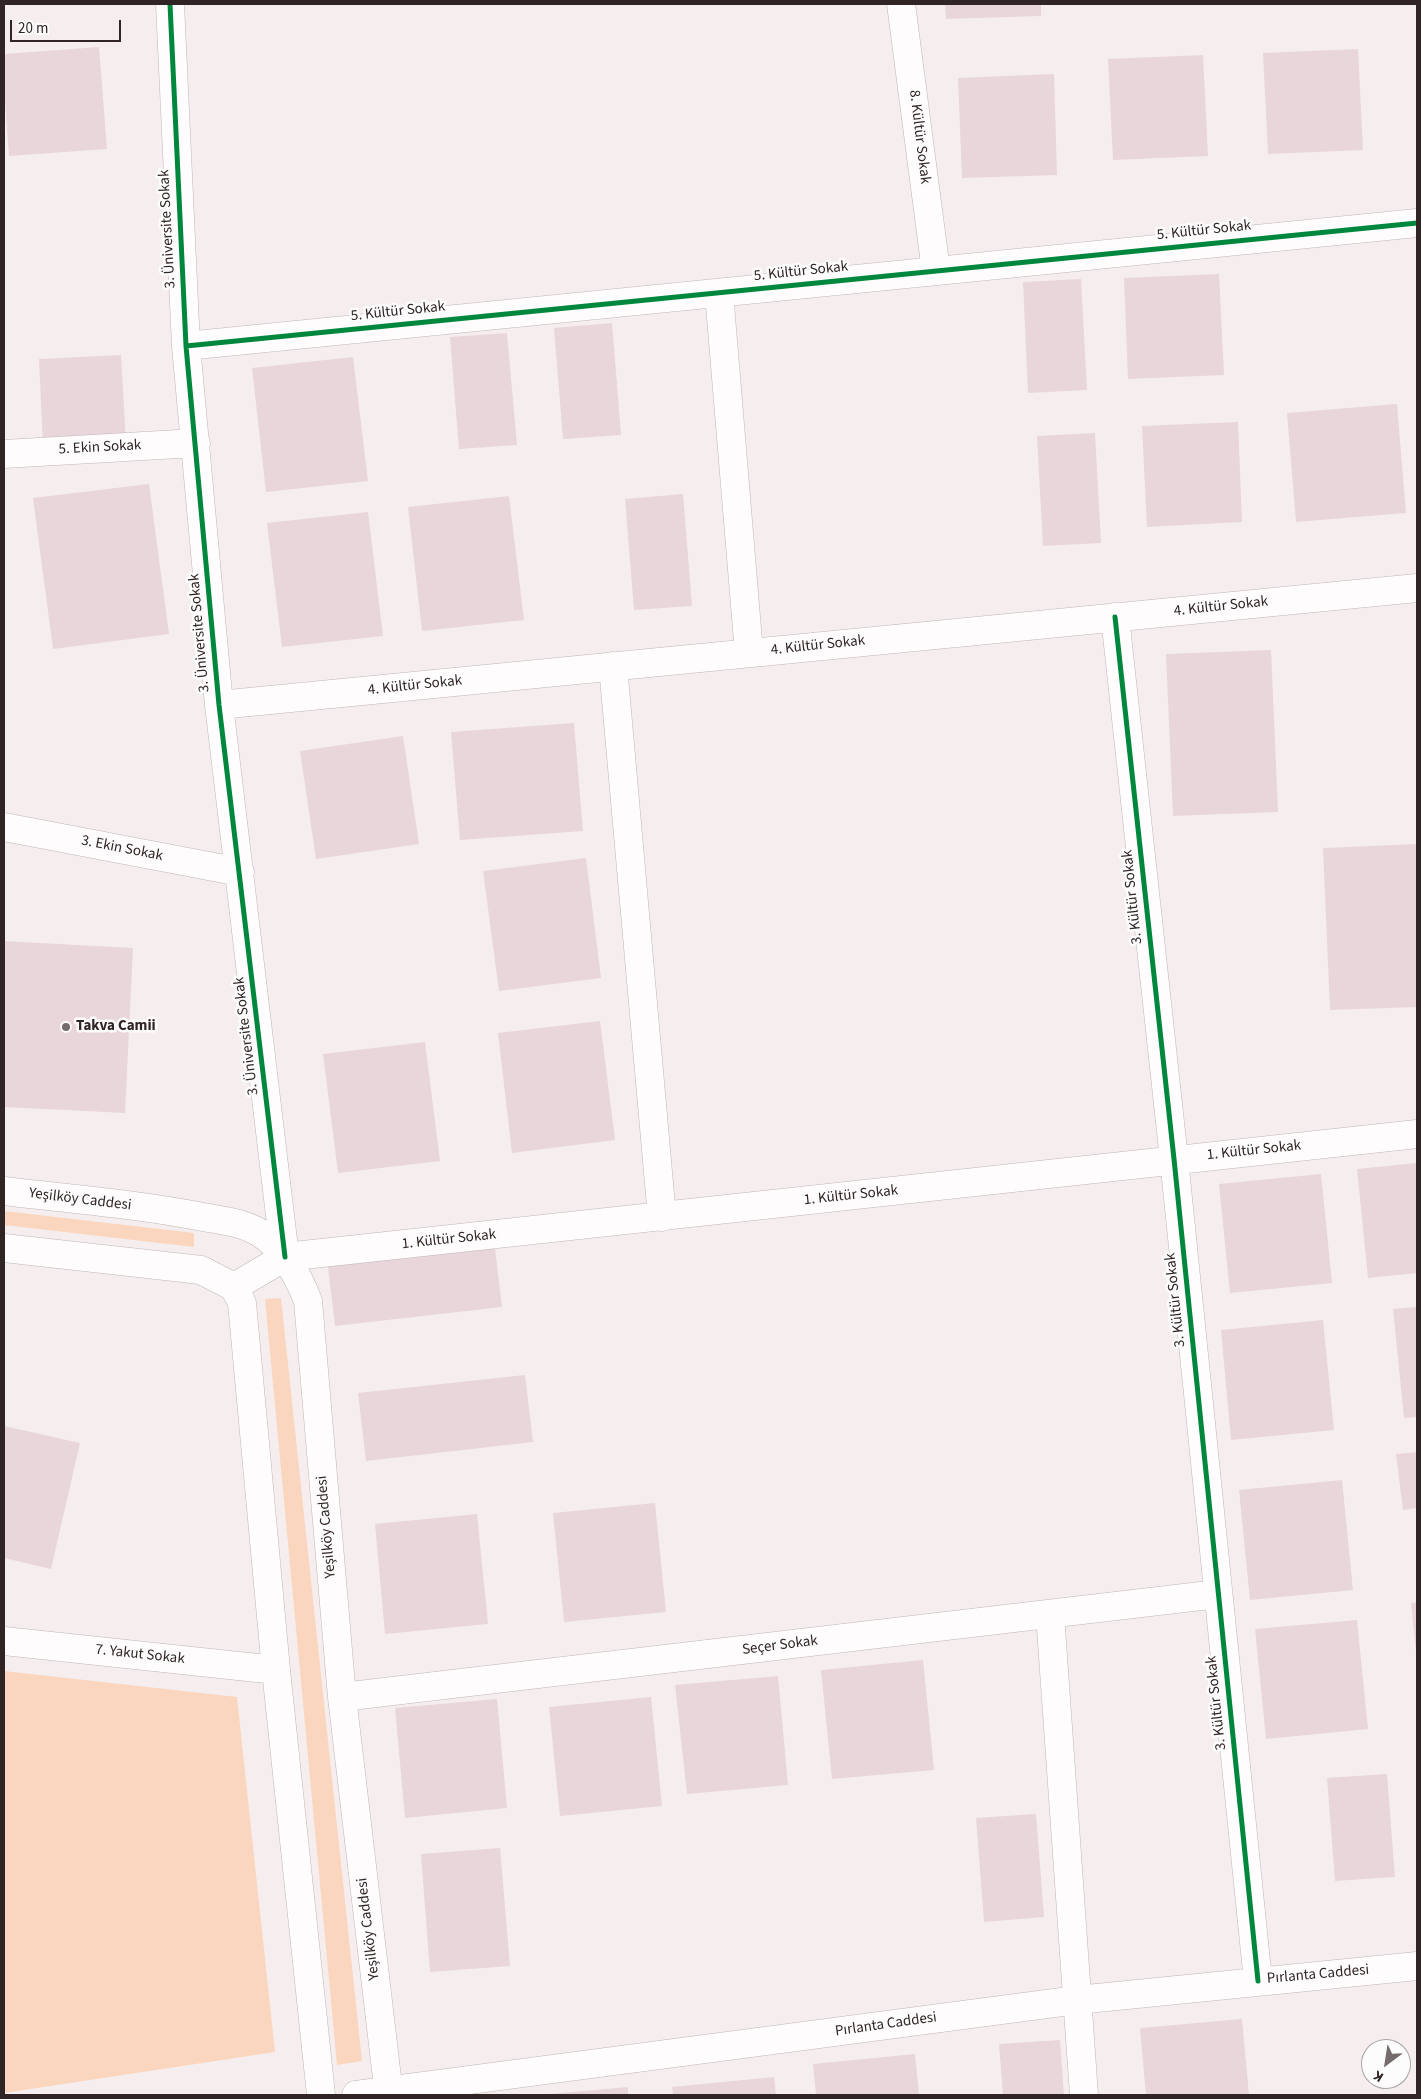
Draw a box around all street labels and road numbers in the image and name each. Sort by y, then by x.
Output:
street label: 8. Kültür Sokak [904,89,934,185]
street label: 3. Üniversite Sokak [156,169,180,289]
street label: 5. Kültür Sokak [1156,217,1252,245]
street label: 5. Kültür Sokak [753,258,849,286]
street label: 5. Kültür Sokak [350,298,446,326]
street label: 5. Ekin Sokak [58,437,142,459]
street label: 3. Üniversite Sokak [186,573,214,693]
street label: 4. Kültür Sokak [1173,593,1269,621]
street label: 4. Kültür Sokak [770,632,866,660]
street label: 4. Kültür Sokak [367,672,463,700]
street label: 3. Ekin Sokak [80,832,164,866]
street label: 3. Kültür Sokak [1119,849,1147,945]
street label: 3. Üniversite Sokak [231,976,263,1096]
street label: 1. Kültür Sokak [1206,1137,1302,1165]
street label: 1. Kültür Sokak [803,1182,899,1210]
street label: Yeşilköy Caddesi [28,1185,132,1215]
street label: 1. Kültür Sokak [401,1226,497,1254]
street label: 3. Kültür Sokak [1162,1252,1190,1348]
street label: Yeşilköy Caddesi [314,1475,340,1579]
street label: Seçer Sokak [741,1632,819,1660]
street label: 7. Yakut Sokak [94,1641,186,1669]
street label: 3. Kültür Sokak [1203,1655,1231,1751]
street label: Yeşilköy Caddesi [354,1877,384,1981]
street label: Pırlanta Caddesi [1266,1962,1370,1988]
street label: Pırlanta Caddesi [834,2009,938,2041]

